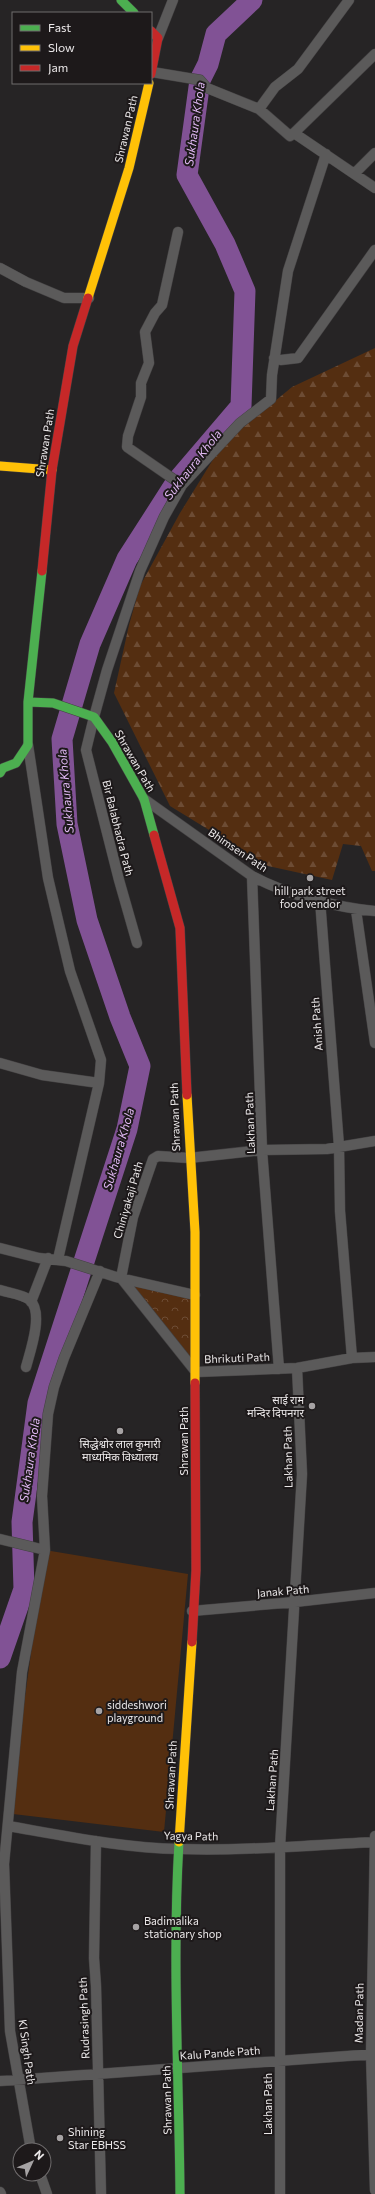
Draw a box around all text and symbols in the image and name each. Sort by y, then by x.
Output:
legend [12,12,152,84]
text: Fast [48,20,71,34]
text: Slow [48,40,75,54]
text: Jam [48,60,68,75]
water label: Sukhaura Khola [181,81,207,167]
street label: Shrawan Path [111,94,140,164]
street label: Shrawan Path [33,408,56,478]
water label: Sukhaura Khola [161,427,224,502]
street label: Shrawan Path [113,728,158,794]
water label: Sukhaura Khola [54,748,76,834]
street label: Bir Balabhadra Path [100,779,137,877]
street label: Bhimsen Path [206,825,270,874]
marker: hill park street food vendor [305,873,315,883]
place label: hill park street food vendor [274,884,346,910]
street label: Anish Path [308,997,325,1051]
street label: Shrawan Path [167,1082,182,1152]
street label: Lakhan Path [242,1092,257,1154]
water label: Sukhaura Khola [100,1106,136,1191]
street label: Chiniyakaji Path [110,1160,145,1240]
street label: Bhrikuti Path [204,1350,270,1365]
place label: साई राम मन्दिर दिपनगर [247,1393,304,1419]
marker: साई राम मन्दिर दिपनगर [307,1401,317,1411]
street label: Shrawan Path [177,1407,190,1476]
water label: Sukhaura Khola [16,1417,42,1503]
marker: सिद्धेश्वोर लाल कुमारी माध्यमिक विध्यालय [115,1426,125,1436]
street label: Lakhan Path [280,1426,295,1488]
place label: सिद्धेश्वोर लाल कुमारी माध्यमिक विध्यालय [79,1437,161,1463]
street label: Janak Path [256,1582,310,1600]
place label: siddeshwori playground [107,1698,167,1724]
marker: siddeshwori playground [94,1706,104,1716]
street label: Shrawan Path [162,1740,179,1810]
street label: Lakhan Path [263,1749,280,1811]
street label: Yagya Path [164,1829,218,1842]
place label: Badimalika stationary shop [144,1914,222,1940]
marker: Badimalika stationary shop [131,1922,141,1932]
street label: Rudrasingh Path [76,1977,91,2059]
street label: Madan Path [351,1983,366,2043]
street label: KI Singh Path [16,2018,39,2086]
street label: Kalu Pande Path [179,2043,261,2062]
street label: Shrawan Path [159,2065,174,2135]
street label: Lakhan Path [261,2073,274,2135]
place label: Shining Star EBHSS [68,2125,126,2151]
marker: Shining Star EBHSS [55,2133,65,2143]
north arrow [12,2142,52,2182]
text: N [32,2147,47,2162]

